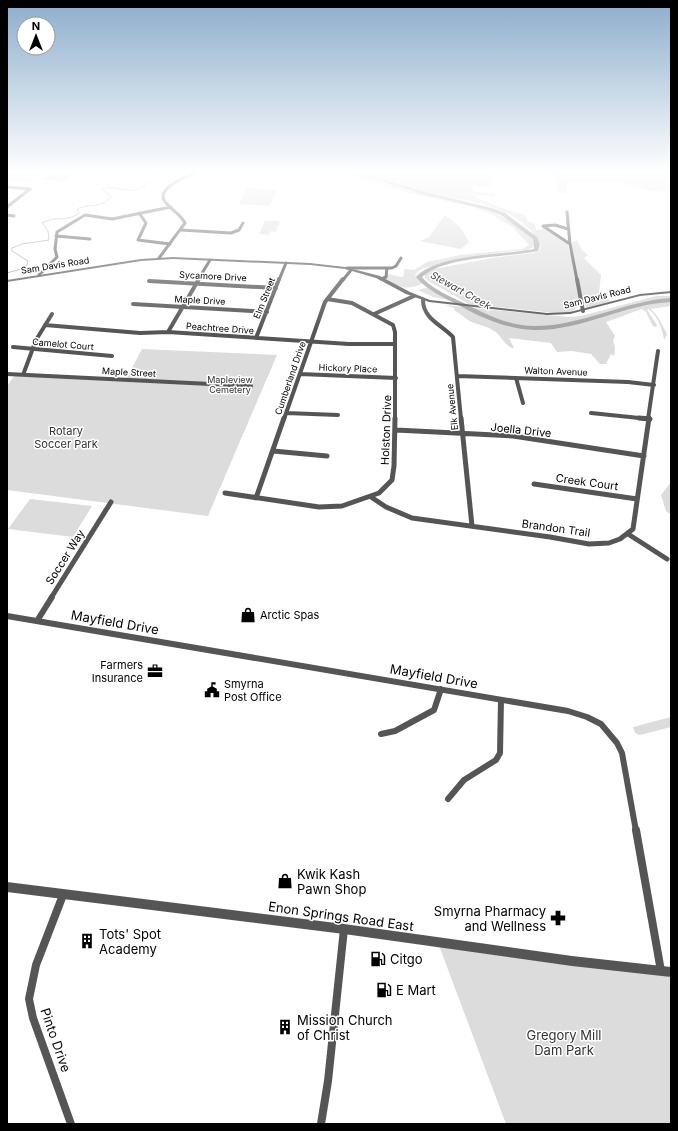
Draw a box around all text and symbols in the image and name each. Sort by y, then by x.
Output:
north arrow [16,16,56,56]
text: N [32,19,40,33]
street label: Sam Davis Road [20,254,90,276]
water label: Stewart Creek [429,268,494,312]
street label: Sycamore Drive [179,269,247,283]
street label: Elm Street [251,276,277,320]
street label: Sam Davis Road [562,283,632,311]
street label: Maple Drive [174,293,226,307]
street label: Peachtree Drive [186,320,254,336]
street label: Camelot Court [32,336,94,352]
street label: Cumberland Drive [272,340,308,416]
street label: Hickory Place [319,361,377,375]
street label: Walton Avenue [524,364,588,378]
street label: Maple Street [102,365,156,379]
park label: Mapleview Cemetery [207,374,253,395]
street label: Elk Avenue [444,383,460,431]
street label: Holston Drive [378,395,394,465]
street label: Joella Drive [490,420,552,440]
park label: Rotary Soccer Park [34,424,98,451]
street label: Creek Court [555,471,620,493]
street label: Brandon Trail [521,516,591,540]
street label: Soccer Way [43,527,87,587]
street label: Mayfield Drive [70,606,160,638]
shop icon: Arctic Spas [239,606,257,624]
place label: Arctic Spas [260,608,320,622]
place label: Farmers Insurance [92,658,143,685]
street label: Mayfield Drive [389,660,479,692]
office icon: Farmers Insurance [146,662,164,680]
place label: Smyrna Post Office [224,677,282,704]
public building icon: Smyrna Post Office [203,681,221,699]
place label: Kwik Kash Pawn Shop [297,866,366,897]
shop icon: Kwik Kash Pawn Shop [276,872,294,890]
street label: Enon Springs Road East [267,898,415,934]
place label: Smyrna Pharmacy and Wellness [434,903,546,934]
pharmacy icon: Smyrna Pharmacy and Wellness [549,909,567,927]
place label: Tots' Spot Academy [99,926,161,957]
building icon: Tots' Spot Academy [78,932,96,950]
fuel station icon: Citgo [369,950,387,968]
place label: Citgo [390,951,423,967]
fuel station icon: E Mart [375,981,393,999]
place label: E Mart [396,982,436,998]
street label: Pinto Drive [38,1006,74,1074]
place label: Mission Church of Christ [297,1012,393,1043]
building icon: Mission Church of Christ [276,1018,294,1036]
park label: Gregory Mill Dam Park [527,1027,601,1058]

